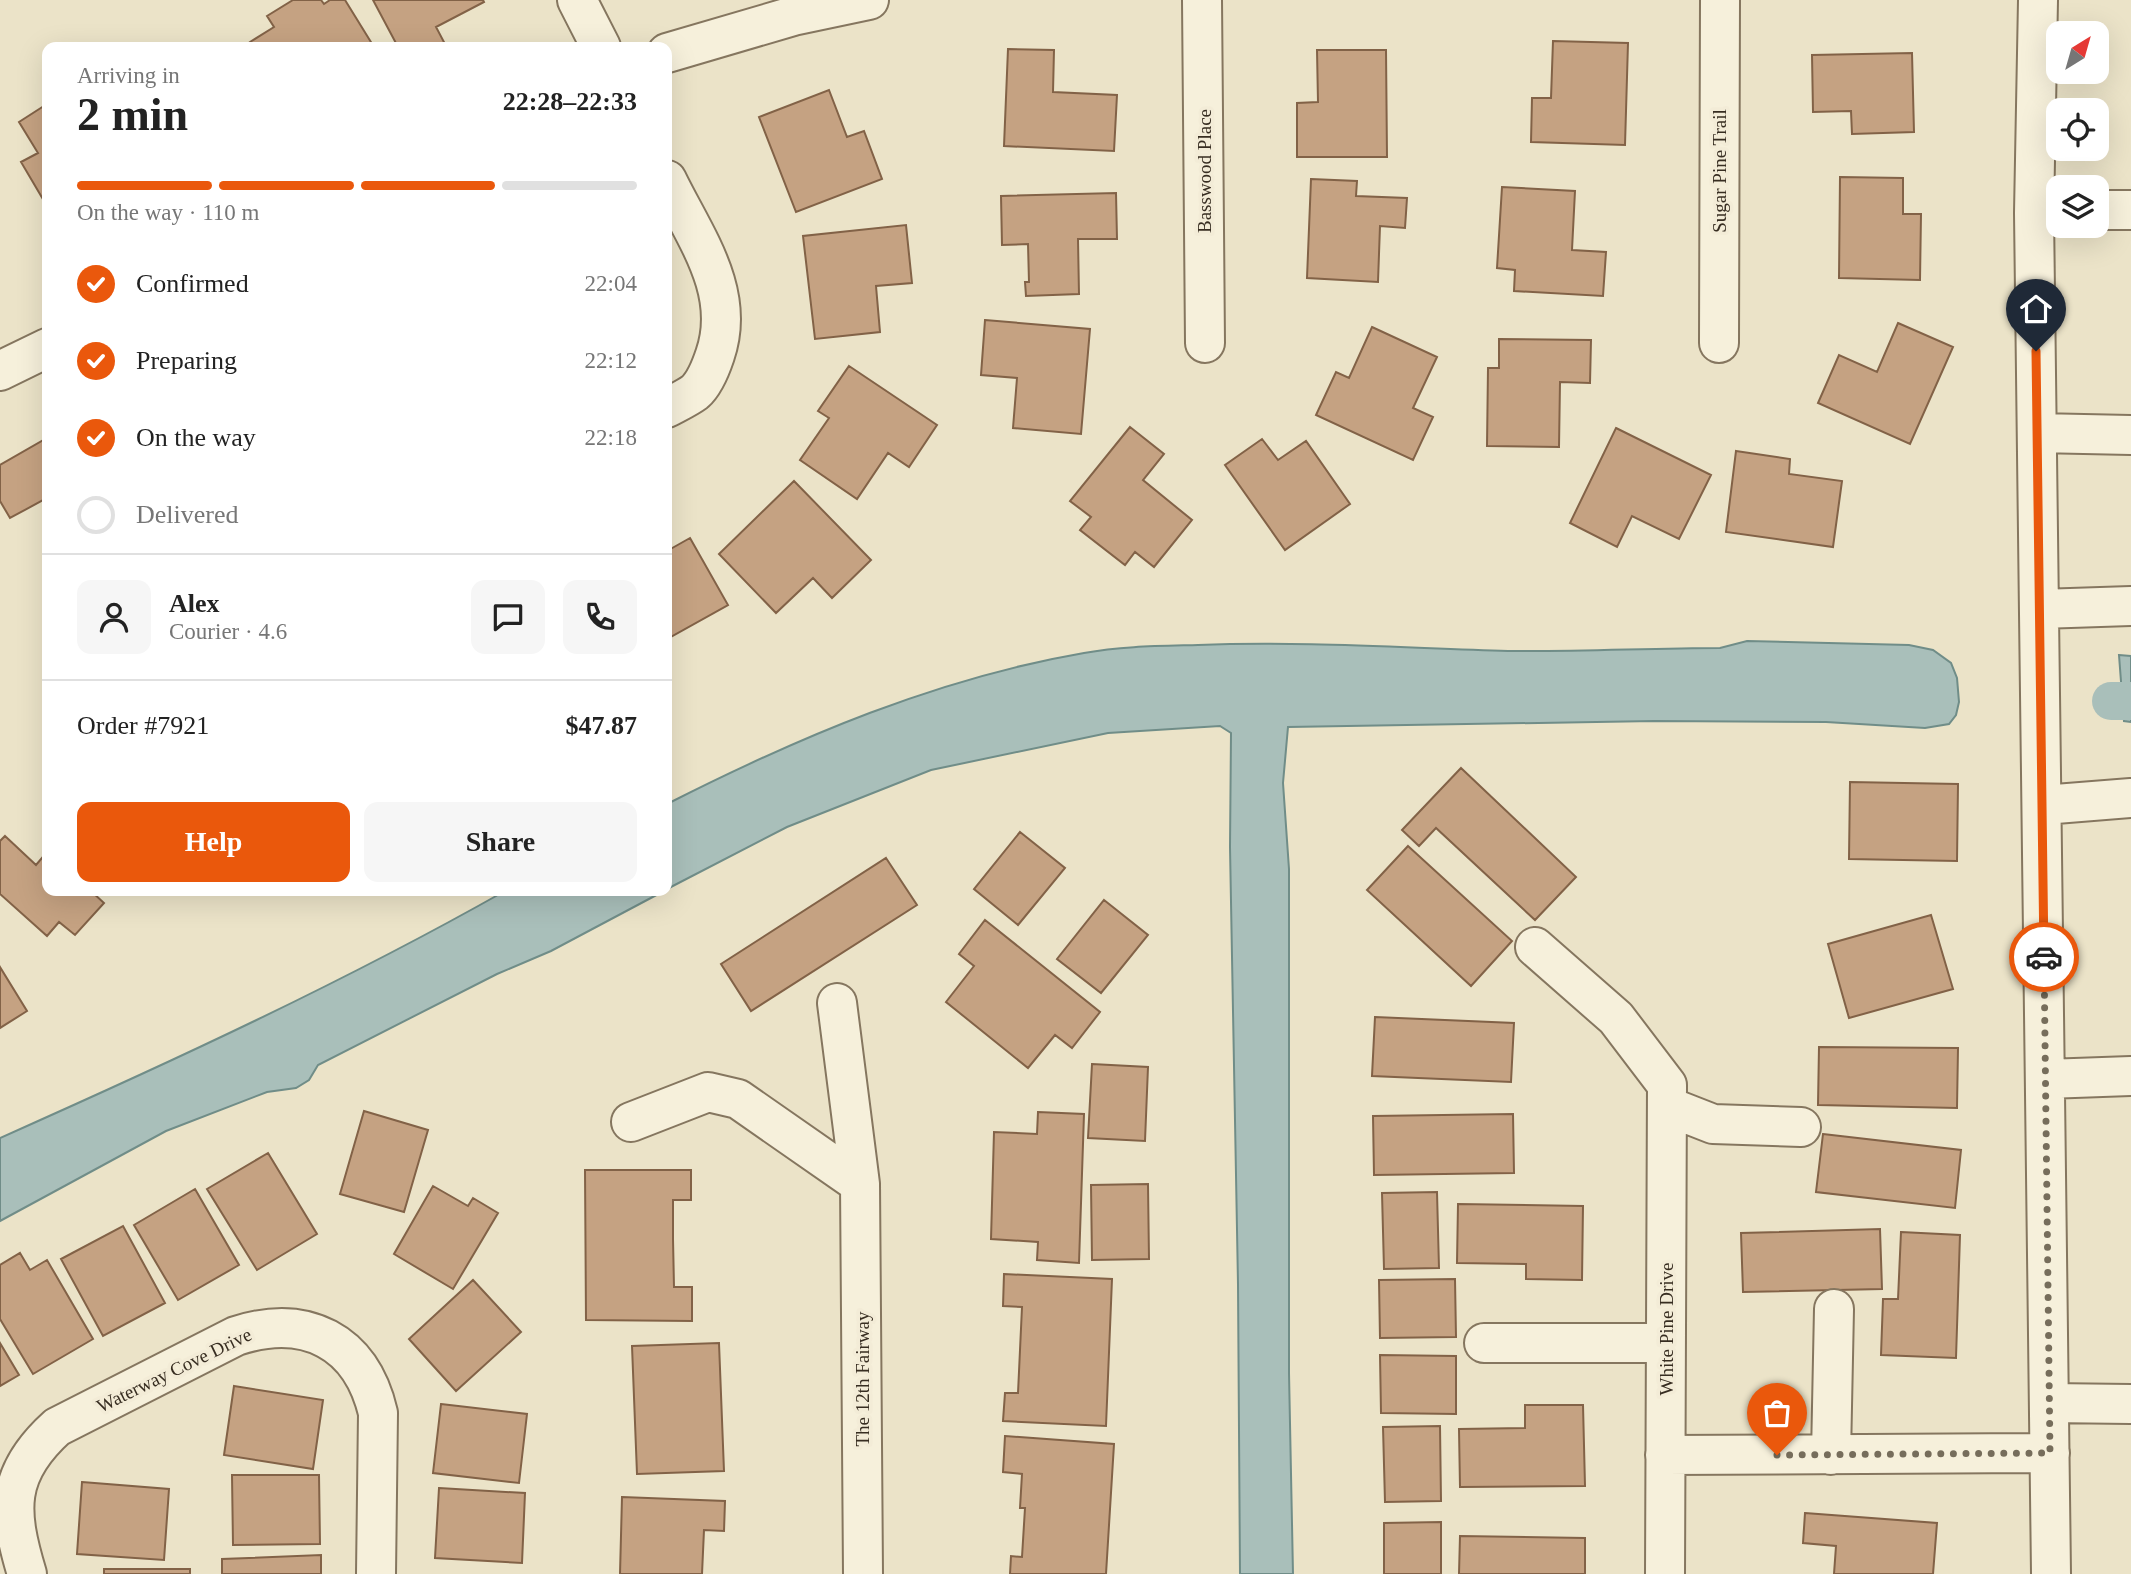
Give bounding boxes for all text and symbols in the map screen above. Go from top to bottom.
north arrow [2046,21,2109,84]
map controls [2046,21,2109,238]
text: Arriving in [77,63,180,88]
text: 22:28–22:33 [503,87,637,116]
text: 2 min [77,89,188,140]
button: locate [2046,98,2109,161]
street label: Basswood Place [1194,109,1215,233]
street label: Sugar Pine Trail [1709,109,1730,233]
button: layers [2046,175,2109,238]
text: On the way · 110 m [77,200,259,225]
icon: check [77,265,115,303]
text: Confirmed [136,269,249,298]
text: 22:04 [585,271,637,296]
pin [2006,279,2066,351]
icon: home [2017,290,2055,328]
icon: check [77,342,115,380]
text: Preparing [136,346,237,375]
text: 22:12 [585,348,637,373]
icon: check [77,419,115,457]
text: On the way [136,423,256,452]
text: 22:18 [585,425,637,450]
text: Delivered [136,500,239,529]
button: person [77,580,151,654]
button: chat [471,580,545,654]
button: phone [563,580,637,654]
text: Alex [169,589,220,618]
text: Courier · 4.6 [169,619,287,644]
text: Order #7921 [77,711,209,740]
text: $47.87 [566,711,637,740]
button: Help [77,802,350,882]
button: Share [364,802,637,882]
courier [2009,922,2079,992]
icon: car [2025,938,2063,976]
street label: White Pine Drive [1656,1263,1677,1395]
street label: The 12th Fairway [852,1311,873,1447]
street label: Waterway Cove Drive [93,1323,255,1417]
pin [1747,1383,1807,1455]
icon: bag [1758,1394,1796,1432]

